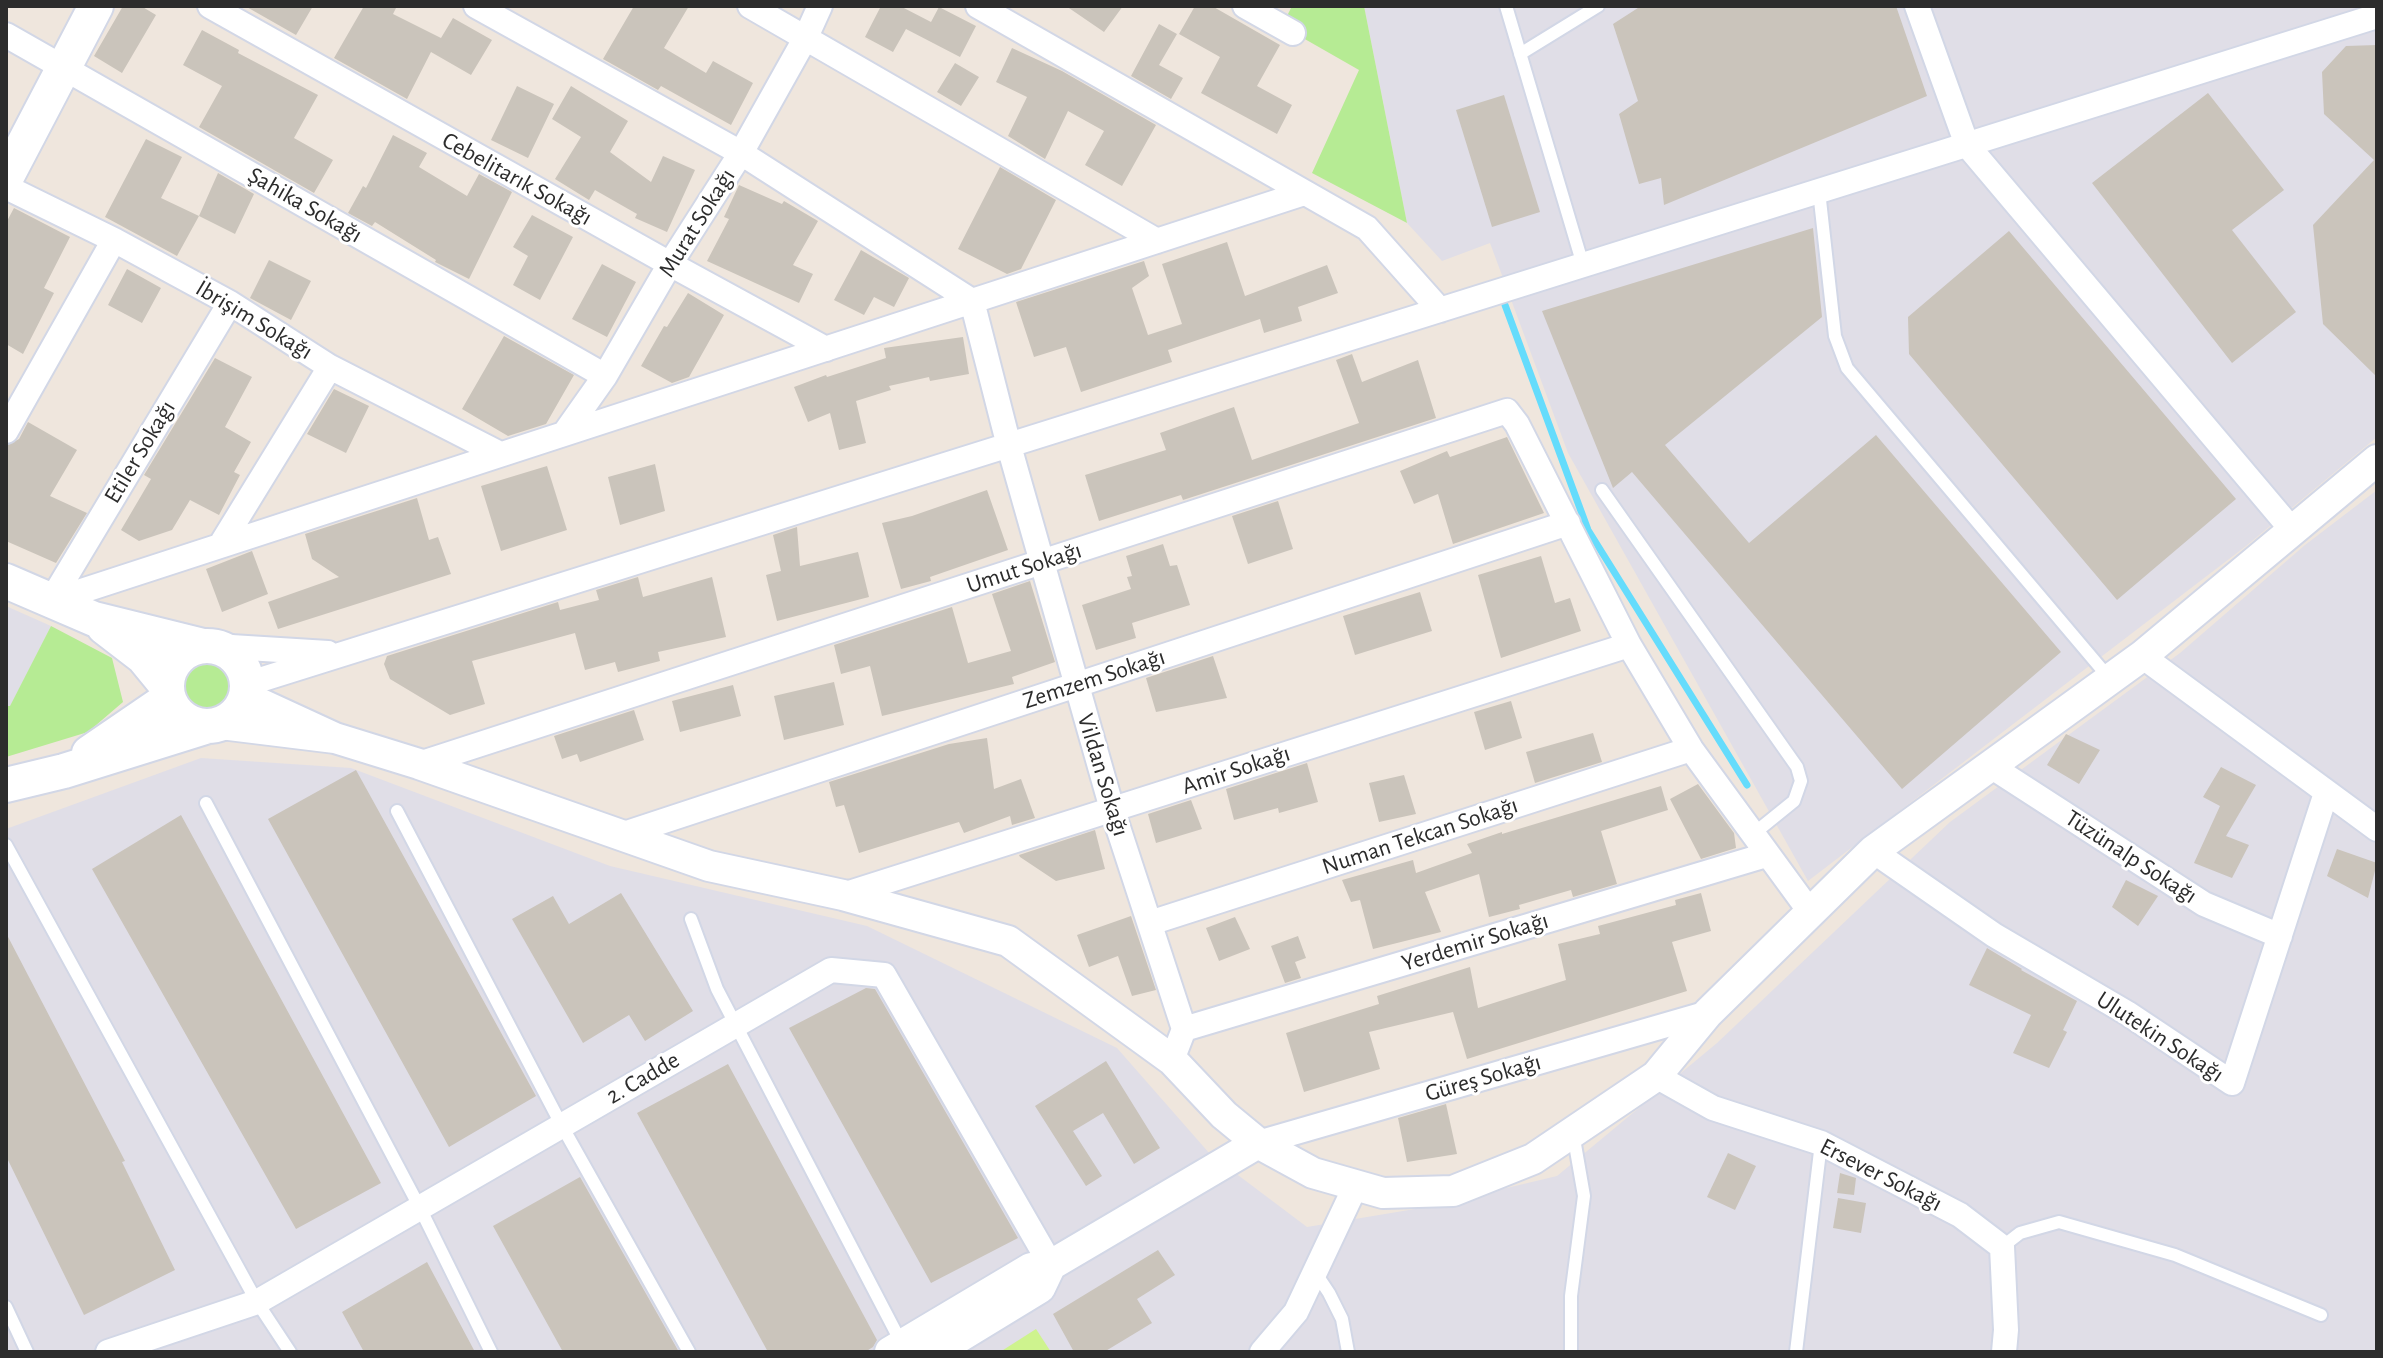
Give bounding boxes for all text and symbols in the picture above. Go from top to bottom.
street label: Cebelitarık Sokağı [437,126,597,232]
street label: Şahika Sokağı [243,161,367,249]
street label: Murat Sokağı [652,163,742,283]
street label: İbrişim Sokağı [190,274,318,366]
street label: Etiler Sokağı [98,395,182,509]
street label: Umut Sokağı [963,536,1085,600]
street label: Zemzem Sokağı [1019,642,1169,716]
street label: Vildan Sokağı [1071,710,1135,840]
street label: Amir Sokağı [1178,739,1294,801]
street label: Numan Tekcan Sokağı [1318,791,1522,881]
street label: Tüzünalp Sokağı [2060,804,2202,910]
street label: Yerdemir Sokağı [1398,906,1552,978]
street label: Ulutekin Sokağı [2091,985,2229,1089]
street label: 2. Cadde [601,1046,685,1110]
street label: Güreş Sokağı [1422,1048,1544,1108]
street label: Ersever Sokağı [1815,1132,1947,1218]

